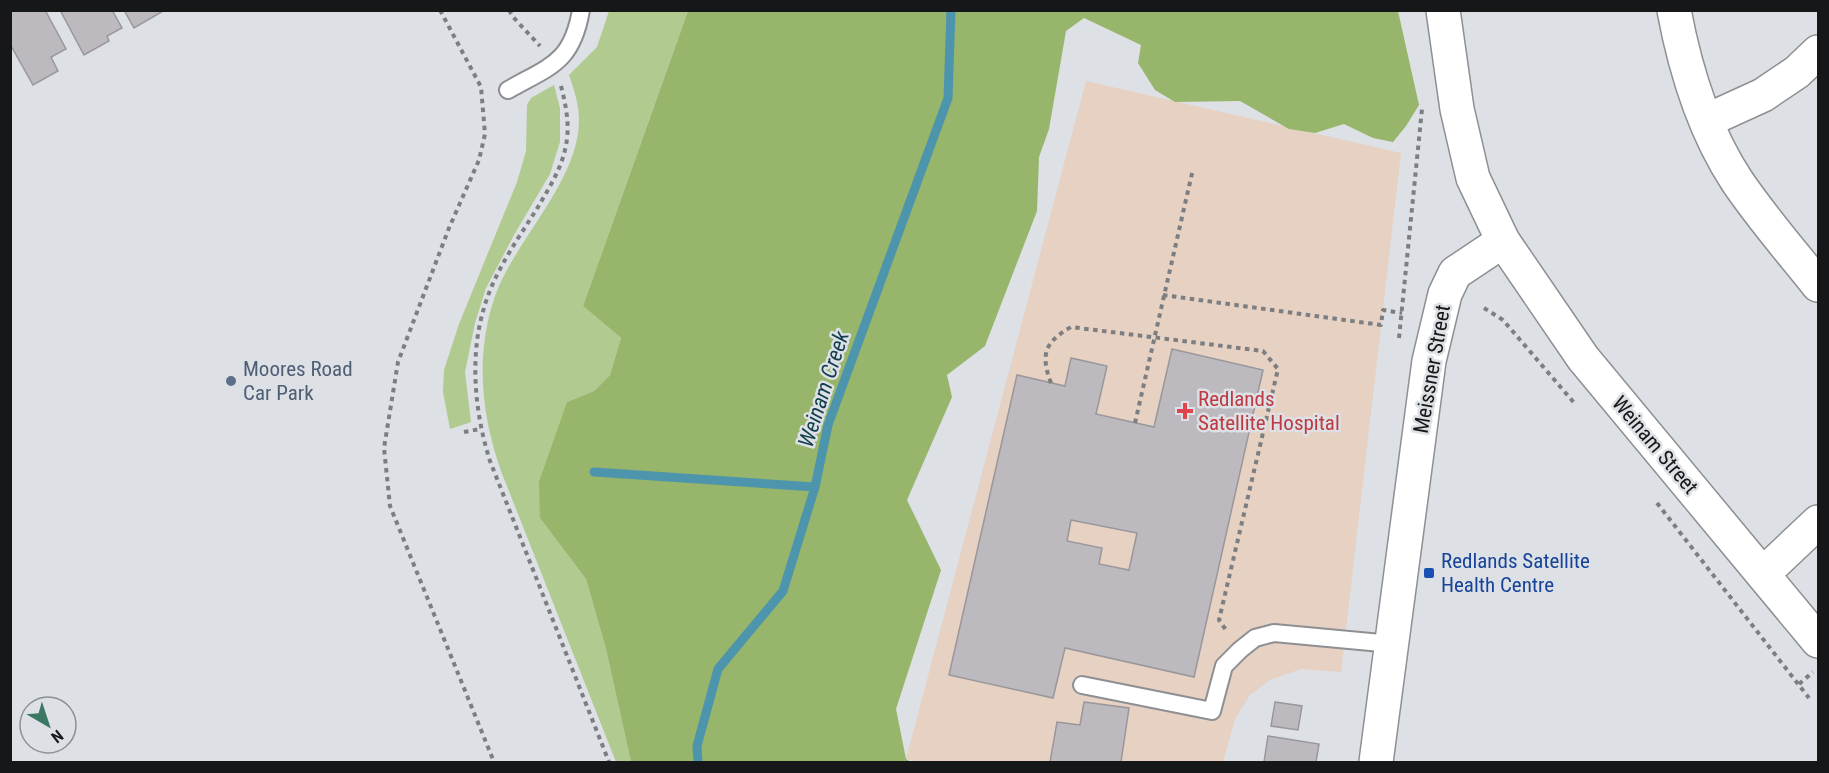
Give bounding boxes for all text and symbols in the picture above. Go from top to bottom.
street label: Meissner Street [1409,303,1455,435]
water label: Weinam Creek [793,328,854,450]
place label: Moores Road Car Park [243,357,353,405]
marker: Moores Road Car Park [224,374,238,388]
place label: Redlands Satellite Hospital [1198,387,1340,435]
street label: Weinam Street [1607,391,1703,499]
marker: Redlands Satellite Hospital [1176,402,1194,420]
place label: Redlands Satellite Health Centre [1441,549,1590,597]
marker: Redlands Satellite Health Centre [1422,566,1436,580]
north arrow [18,695,78,755]
text: N [47,726,67,747]

